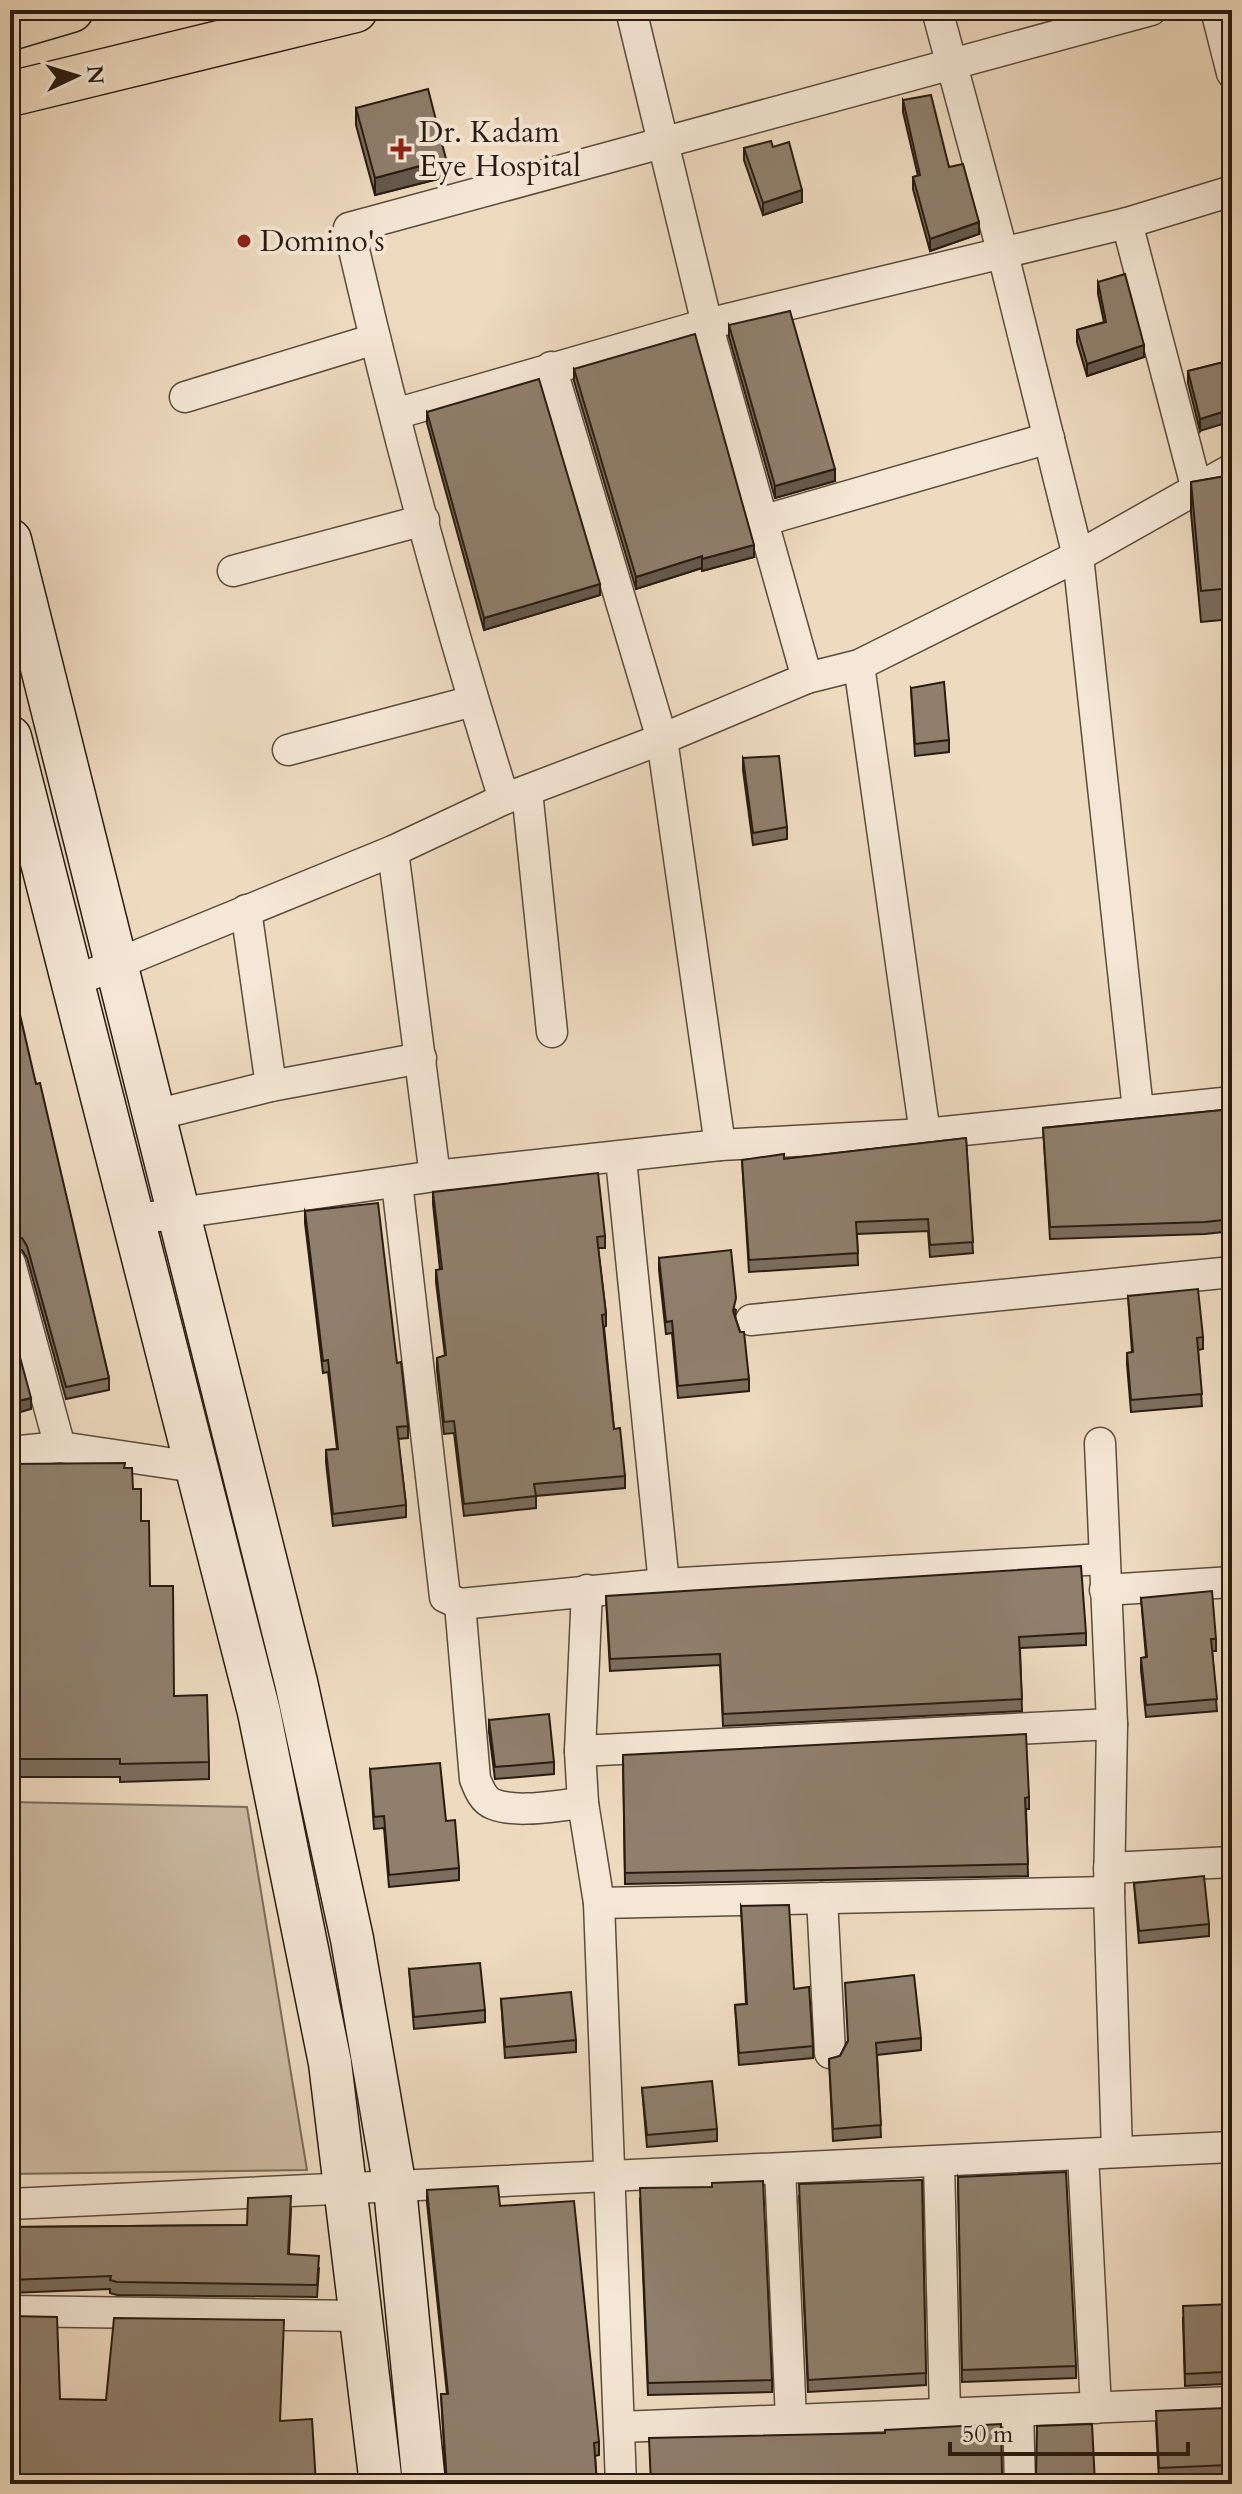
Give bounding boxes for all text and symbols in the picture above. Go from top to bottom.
north arrow [36,36,116,116]
text: N [79,64,111,85]
place label: Dr. Kadam Eye Hospital [419,112,581,187]
marker: Dr. Kadam Eye Hospital [390,138,412,160]
place label: Domino's [260,221,385,262]
marker: Domino's [235,232,253,250]
scale bar [950,2406,1188,2456]
text: 50 m [962,2418,1014,2451]

